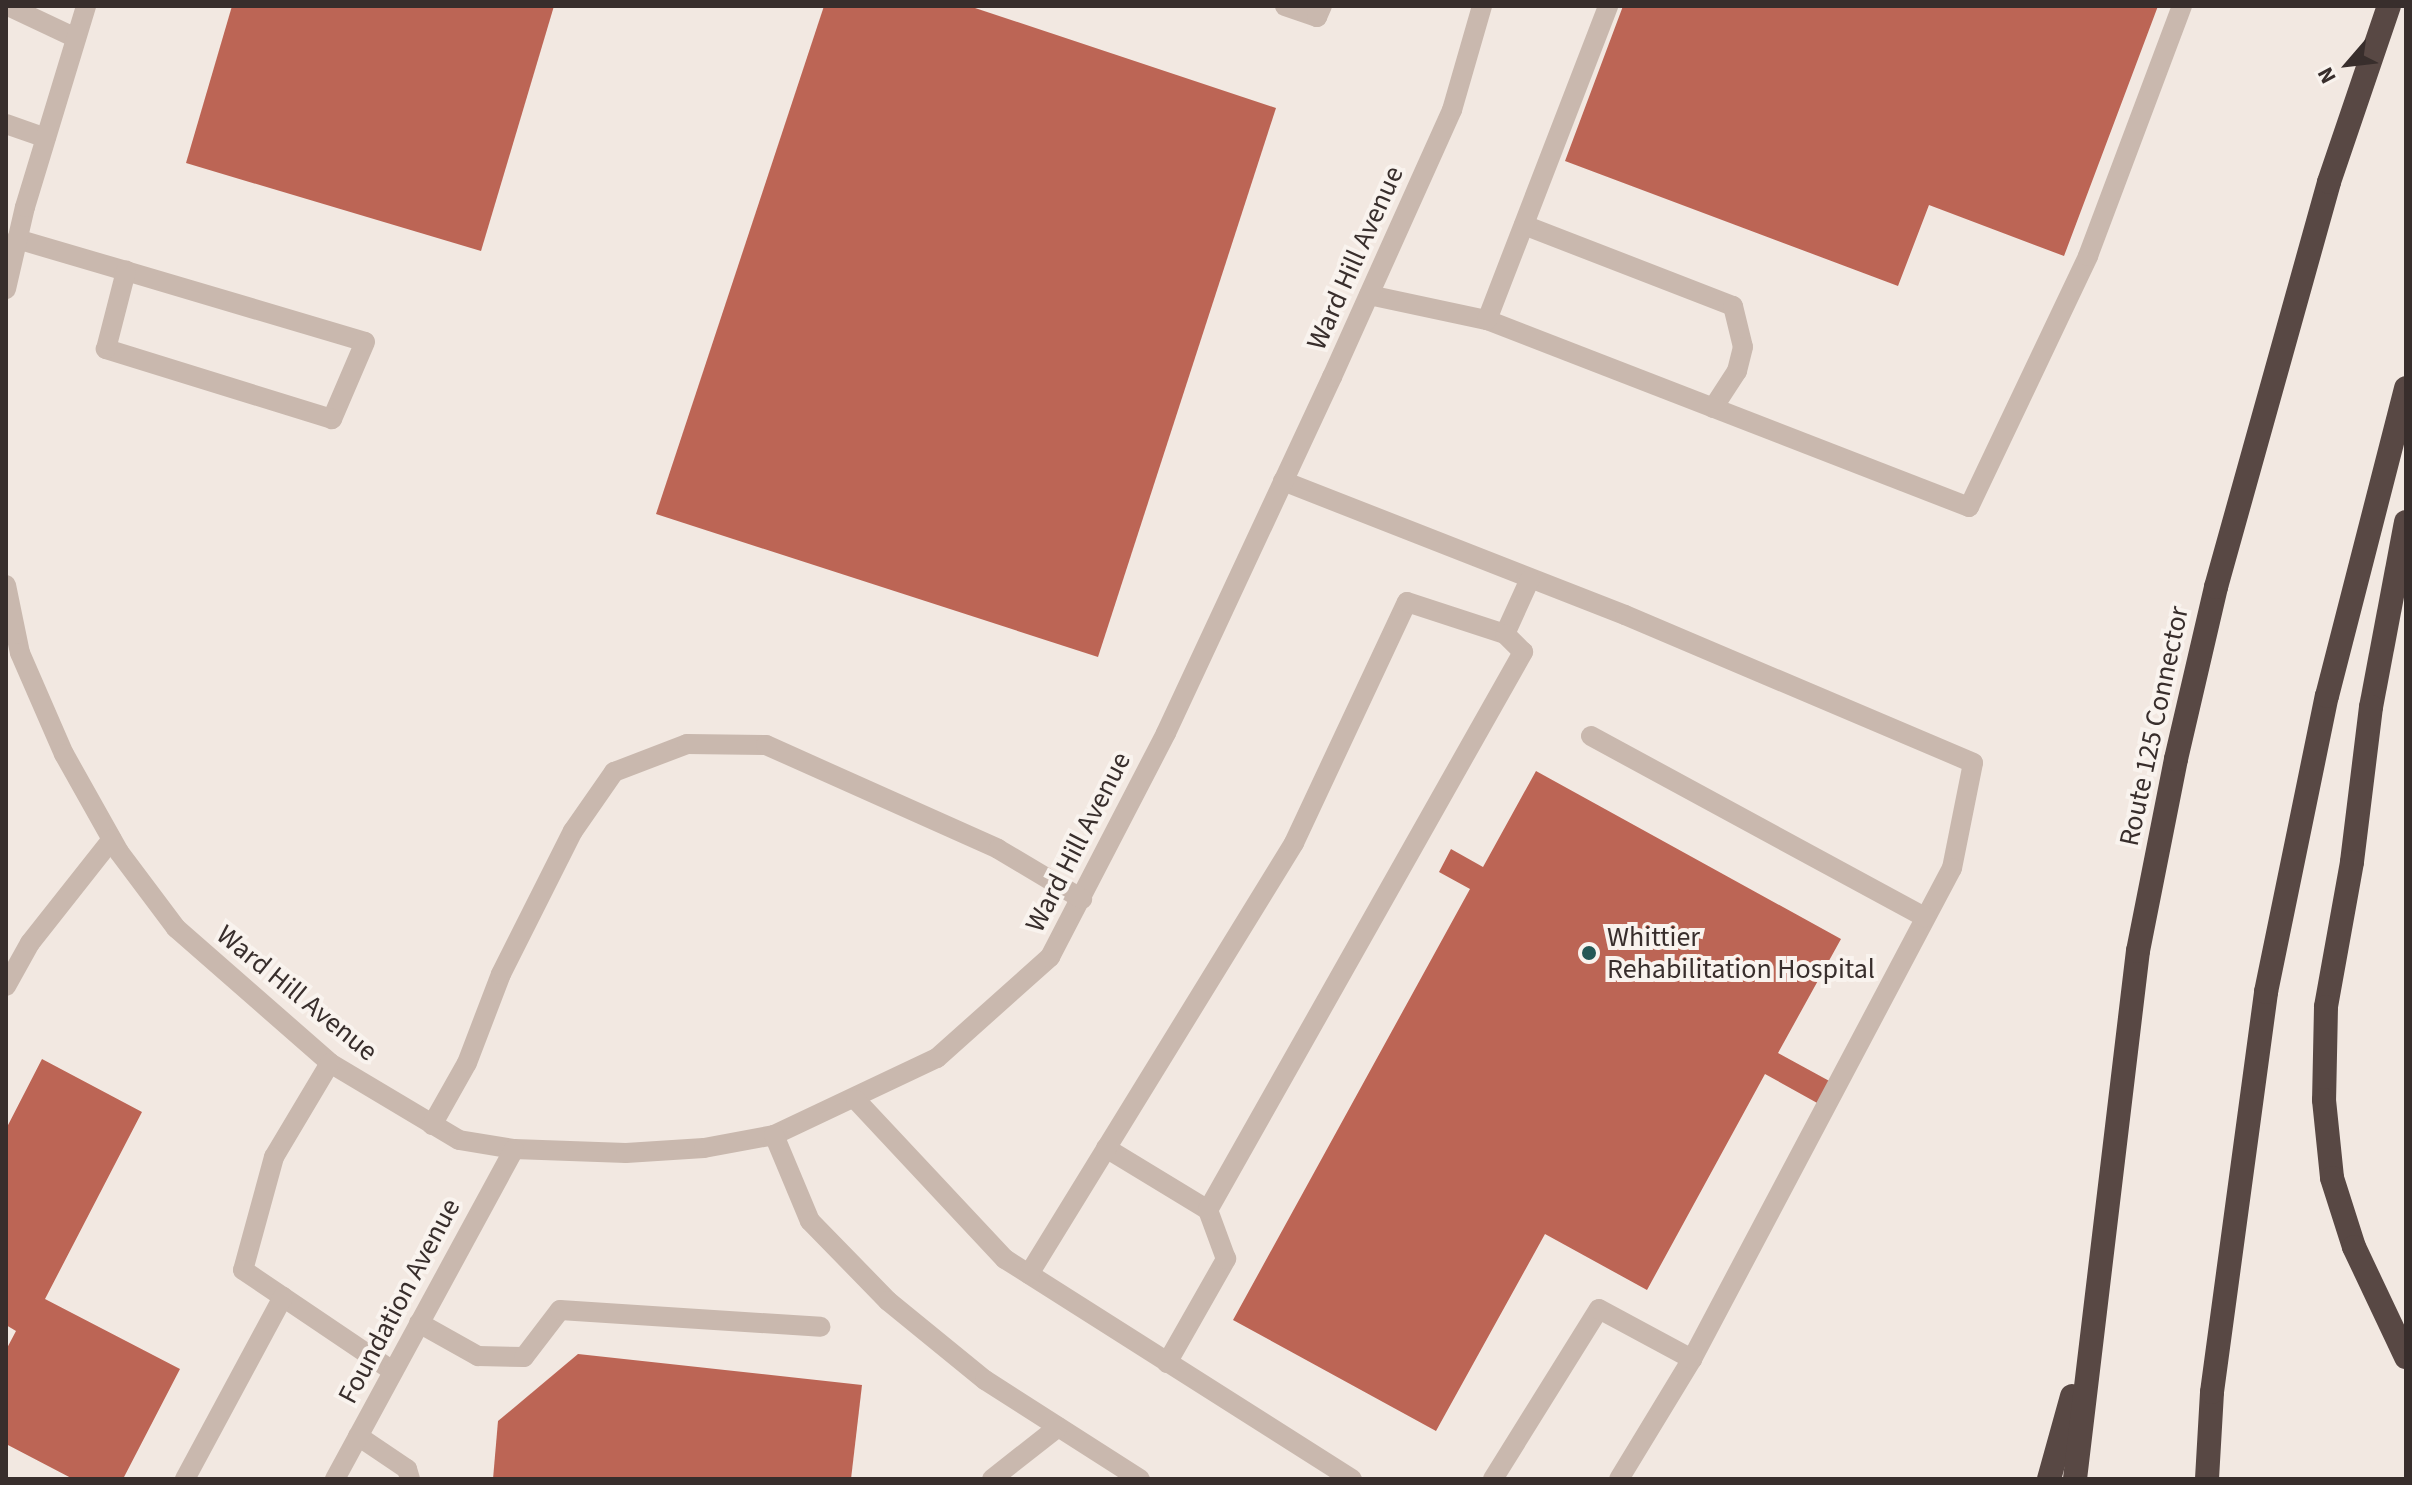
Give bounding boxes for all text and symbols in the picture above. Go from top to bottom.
north arrow [2308,24,2388,104]
text: N [2309,61,2344,89]
street label: Ward Hill Avenue [1299,161,1411,355]
street label: Route 125 Connector [2112,603,2196,849]
street label: Ward Hill Avenue [1018,746,1138,938]
street label: Ward Hill Avenue [210,918,384,1068]
place label: Whittier Rehabilitation Hospital [1607,920,1875,986]
marker: Whittier Rehabilitation Hospital [1578,942,1600,964]
street label: Foundation Avenue [331,1193,467,1409]

